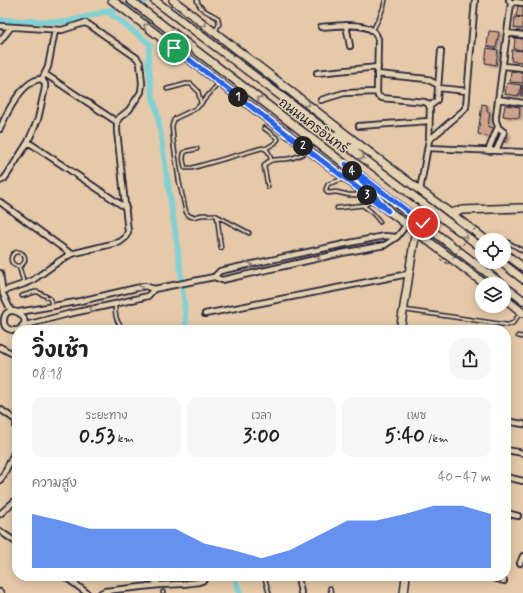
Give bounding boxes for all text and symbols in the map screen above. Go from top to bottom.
one-way arrow [200,20,207,27]
one-way arrow [143,23,150,31]
pin [157,31,191,65]
icon: arrive [163,37,185,59]
pin: 1 [228,87,248,107]
text: 1 [236,90,240,104]
street label: ถนนนครอินทร์ [275,93,353,158]
one-way arrow [256,96,263,103]
one-way arrow [302,99,309,106]
pin: 2 [293,136,313,156]
text: 2 [300,139,306,153]
one-way arrow [357,152,364,159]
pin: 4 [342,161,362,181]
text: 4 [349,164,355,178]
pin: 3 [357,185,377,205]
text: 3 [365,188,369,202]
pin [406,206,440,240]
icon: check [412,212,434,234]
one-way arrow [461,231,468,238]
map controls [475,233,511,313]
button: locate [475,233,511,269]
one-way arrow [316,254,323,262]
one-way arrow [247,261,253,269]
button: layers [475,277,511,313]
one-way arrow [136,284,143,293]
one-way arrow [89,305,95,313]
text: วิ่งเช้า [32,337,89,365]
button: share [449,338,491,380]
text: 08:18 [32,366,63,383]
text: ระยะทาง [85,409,128,423]
text: เวลา [251,409,272,423]
text: เพซ [407,409,426,423]
text: 0.53 [79,423,115,450]
text: 3:00 [243,423,280,450]
text: 5:40 [384,423,425,450]
text: km [115,432,134,446]
text: /km [425,432,449,446]
text: 40–47 m [438,469,491,486]
text: ความสูง [32,475,77,492]

